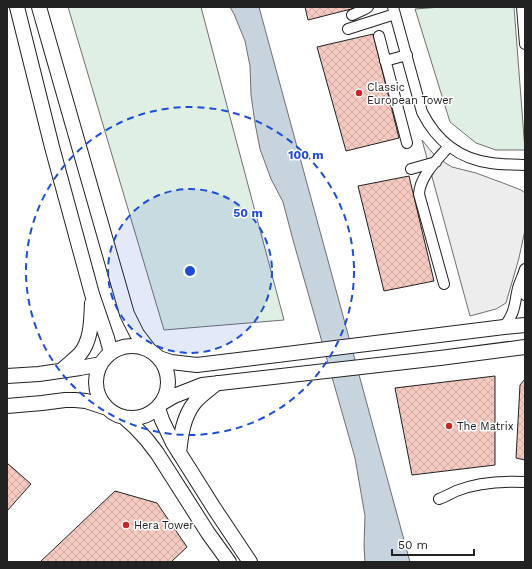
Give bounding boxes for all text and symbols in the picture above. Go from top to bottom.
place label: Classic European Tower [367,81,454,107]
marker: Classic European Tower [354,88,364,98]
text: 100 m [288,148,324,162]
text: 50 m [233,206,263,220]
centre of rings [183,264,197,278]
place label: The Matrix [457,420,514,433]
marker: The Matrix [444,421,454,431]
place label: Hera Tower [134,519,194,532]
marker: Hera Tower [121,520,131,530]
scale bar [392,531,474,557]
text: 50 m [398,538,428,552]

